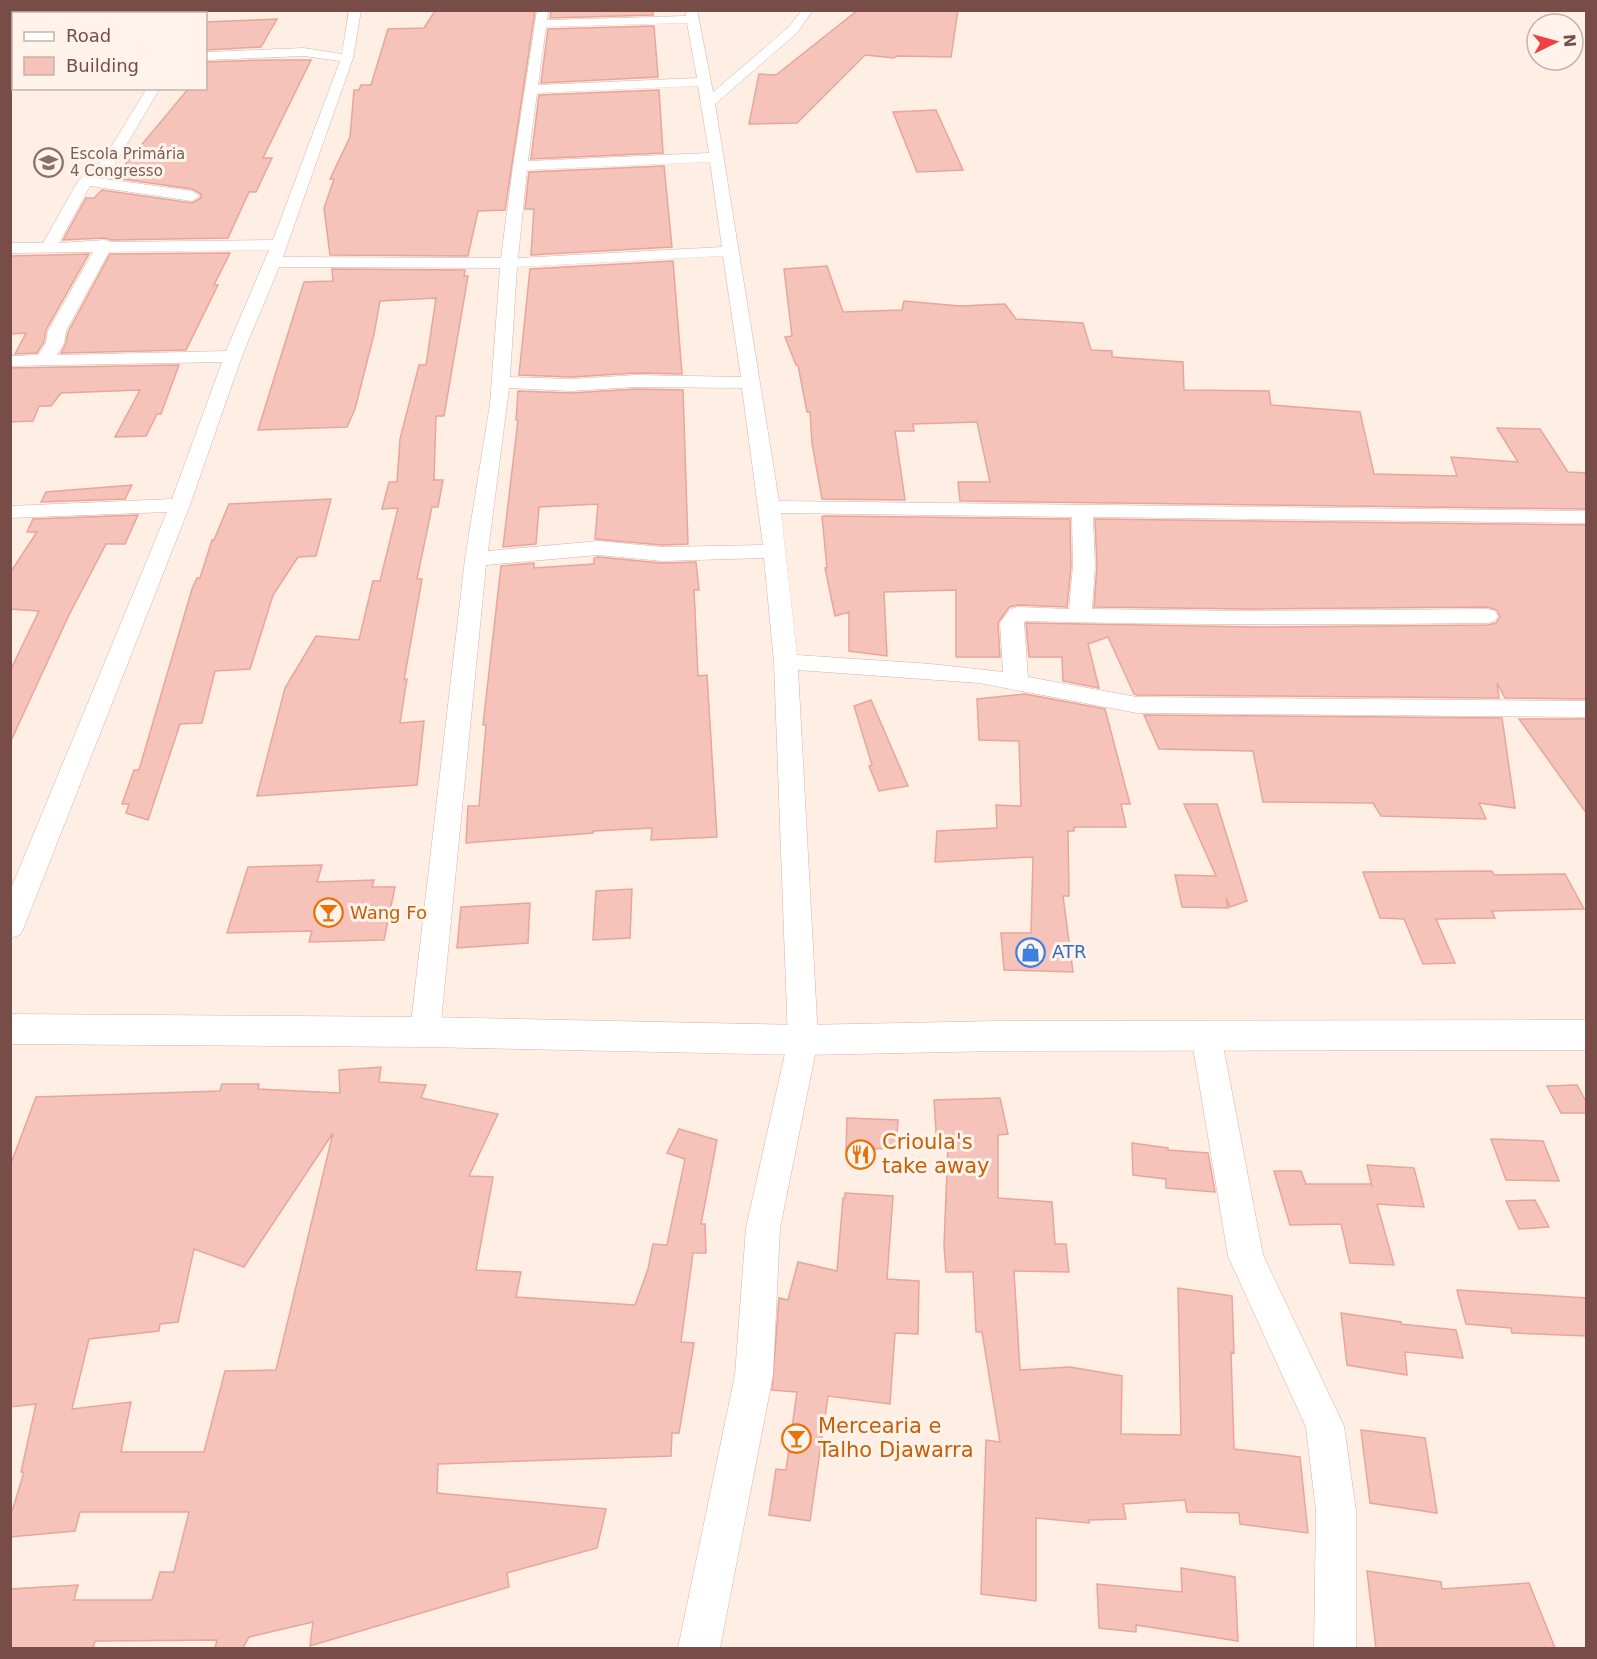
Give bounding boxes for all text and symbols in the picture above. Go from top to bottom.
legend [12,12,207,90]
north arrow [1525,12,1585,72]
text: Road [66,25,111,46]
text: N [1559,33,1579,48]
text: Building [66,55,139,76]
place label: Escola Primária 4 Congresso [70,145,185,180]
school or university icon: Escola Primária 4 Congresso [33,147,65,179]
bar icon: Wang Fo [313,897,345,929]
place label: Wang Fo [350,902,427,923]
shop icon: ATR [1015,936,1047,968]
place label: ATR [1052,941,1086,962]
place label: Crioula's take away [882,1130,989,1178]
restaurant icon: Crioula's take away [845,1138,877,1170]
place label: Mercearia e Talho Djawarra [817,1414,974,1462]
bar icon: Mercearia e Talho Djawarra [781,1422,813,1454]

